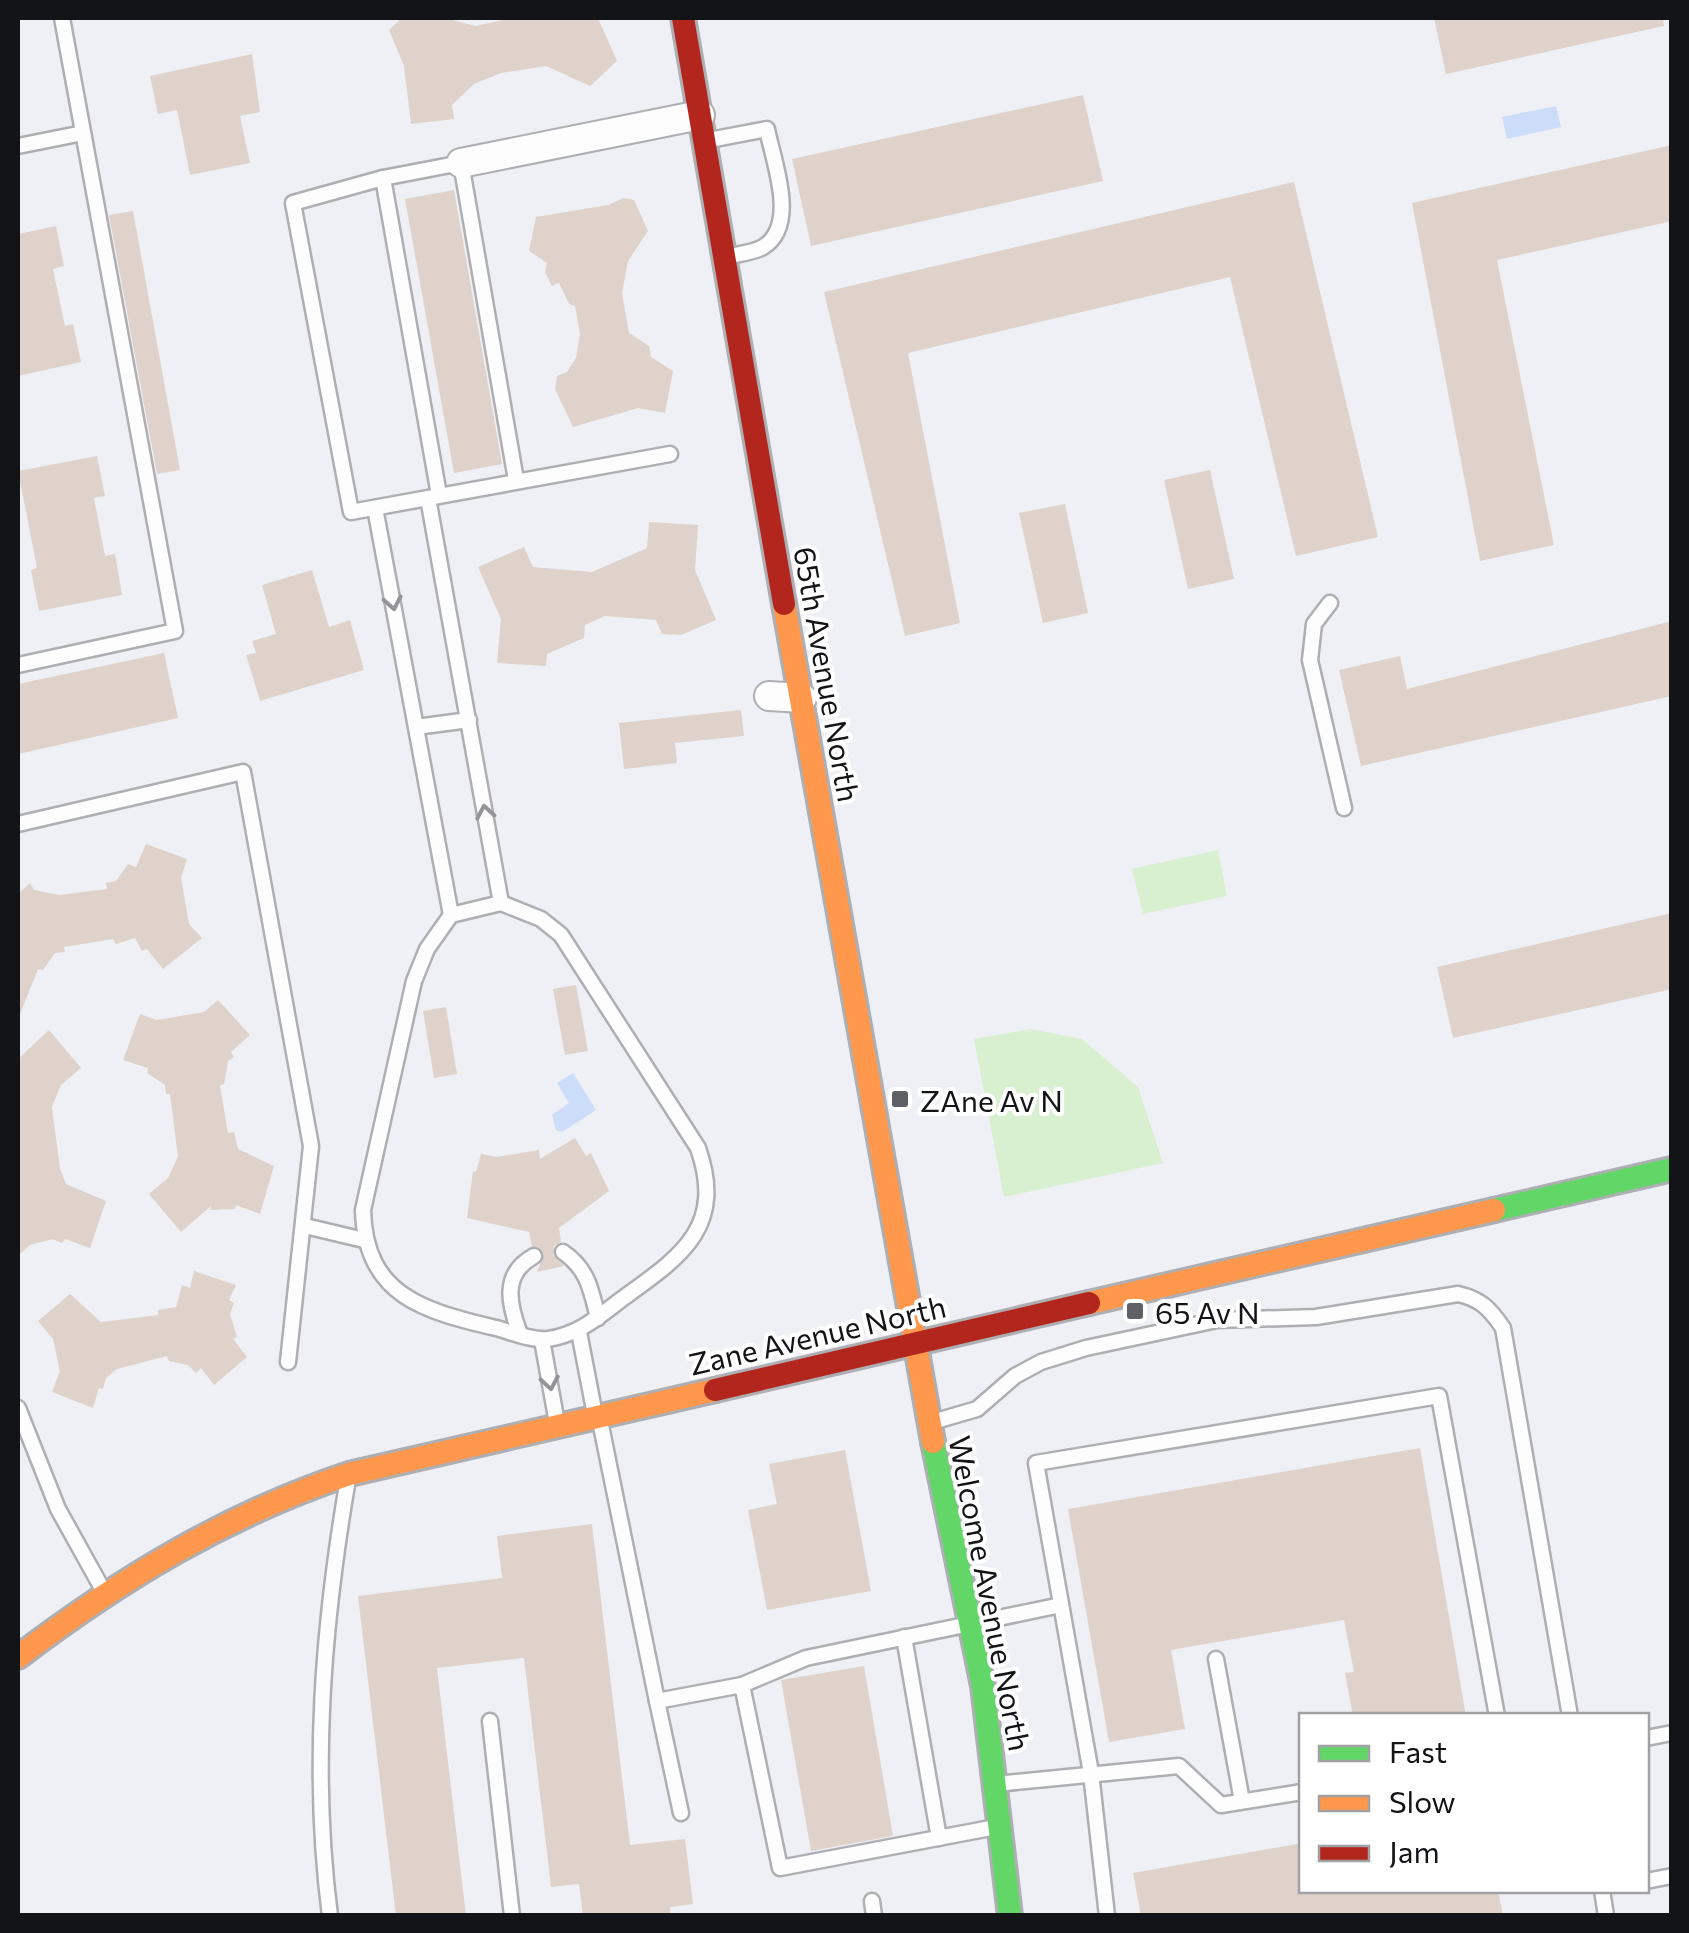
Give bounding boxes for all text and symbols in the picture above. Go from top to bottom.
street label: 65th Avenue North [787,544,869,804]
one-way arrow [382,595,403,612]
one-way arrow [475,804,496,820]
place label: ZAne Av N [920,1081,1063,1118]
marker: ZAne Av N [889,1088,911,1110]
street label: Zane Avenue North [685,1286,949,1382]
place label: 65 Av N [1155,1293,1260,1330]
marker: 65 Av N [1124,1300,1146,1322]
one-way arrow [539,1374,560,1391]
street label: Welcome Avenue North [942,1432,1040,1754]
legend [1299,1713,1649,1893]
text: Fast [1389,1732,1447,1769]
text: Slow [1389,1782,1456,1819]
text: Jam [1389,1832,1440,1869]

